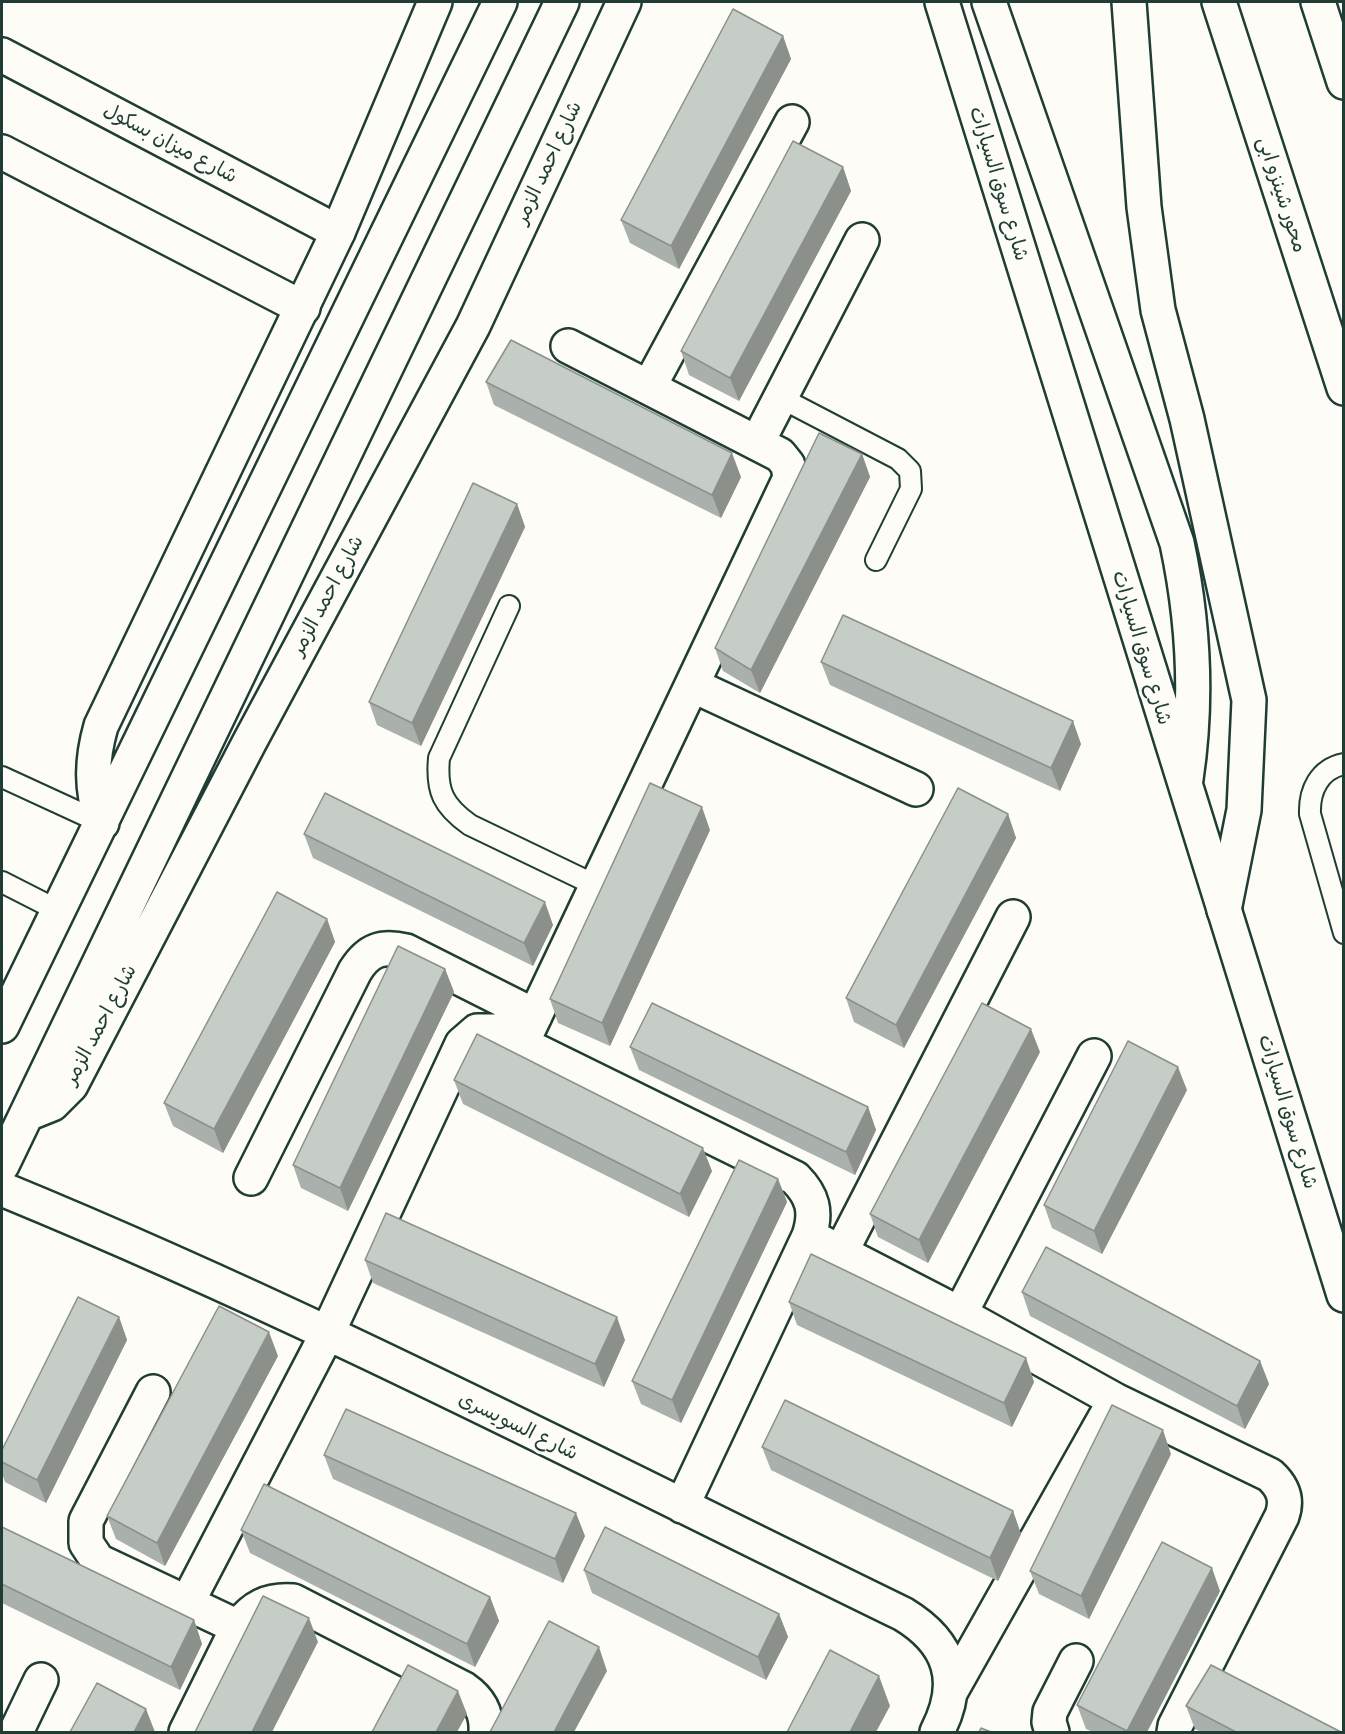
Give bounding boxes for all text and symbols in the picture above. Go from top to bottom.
street label: شارع احمد الزمر [510,98,588,228]
street label: شارع ميزان بسكول [99,99,241,189]
street label: شارع سوق السيارات [963,104,1033,264]
street label: محور شينزو ابى [1251,134,1311,256]
street label: شارع احمد الزمر [286,532,370,660]
street label: شارع سوق السيارات [1106,568,1176,728]
street label: شارع احمد الزمر [59,961,143,1089]
street label: شارع سوق السيارات [1252,1032,1322,1192]
street label: شارع السويسرى [454,1388,582,1466]

